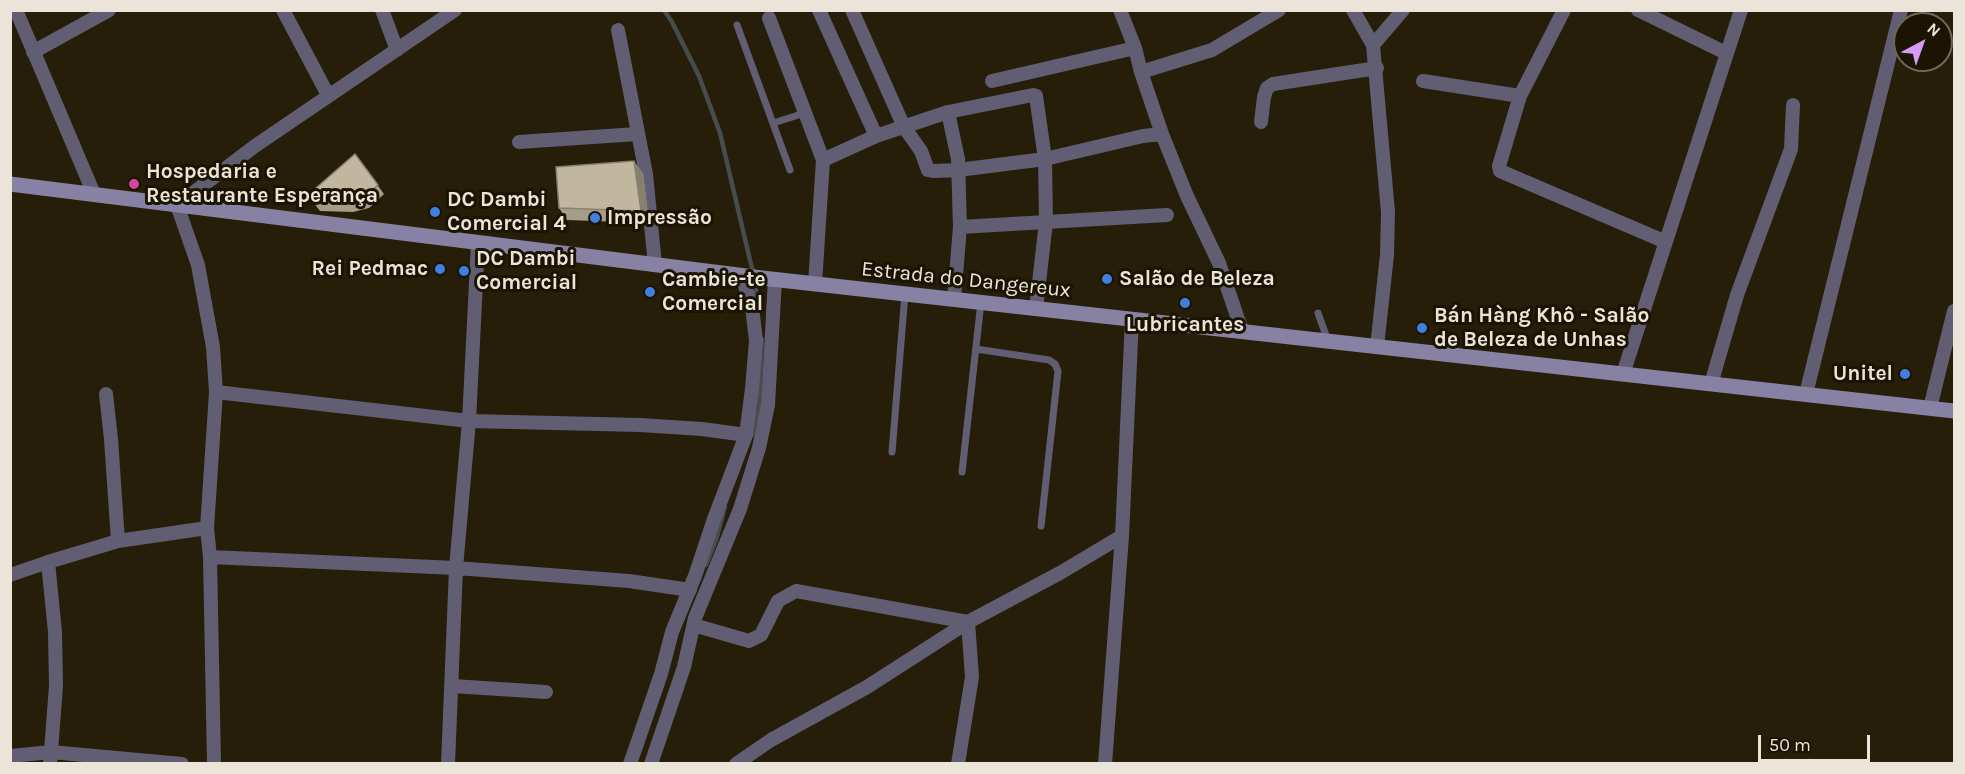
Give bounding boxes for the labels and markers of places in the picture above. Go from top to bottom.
place label: Hospedaria e Restaurante Esperança [146,159,378,209]
marker: Hospedaria e Restaurante Esperança [127,177,141,191]
place label: DC Dambi Comercial 4 [447,187,566,237]
marker: DC Dambi Comercial 4 [428,205,442,219]
place label: Impressão [607,205,712,231]
marker: Impressão [588,211,602,225]
place label: DC Dambi Comercial [476,246,577,296]
place label: Rei Pedmac [312,256,428,282]
marker: Rei Pedmac [433,262,447,276]
marker: DC Dambi Comercial [457,264,471,278]
place label: Salão de Beleza [1119,266,1275,292]
place label: Cambie-te Comercial [662,267,766,317]
marker: Salão de Beleza [1100,272,1114,286]
marker: Cambie-te Comercial [643,285,657,299]
marker: Lubricantes [1178,296,1192,310]
place label: Bán Hàng Khô - Salão de Beleza de Unhas [1434,303,1649,353]
place label: Lubricantes [1126,312,1244,338]
marker: Bán Hàng Khô - Salão de Beleza de Unhas [1415,321,1429,335]
place label: Unitel [1833,361,1893,387]
marker: Unitel [1898,367,1912,381]

